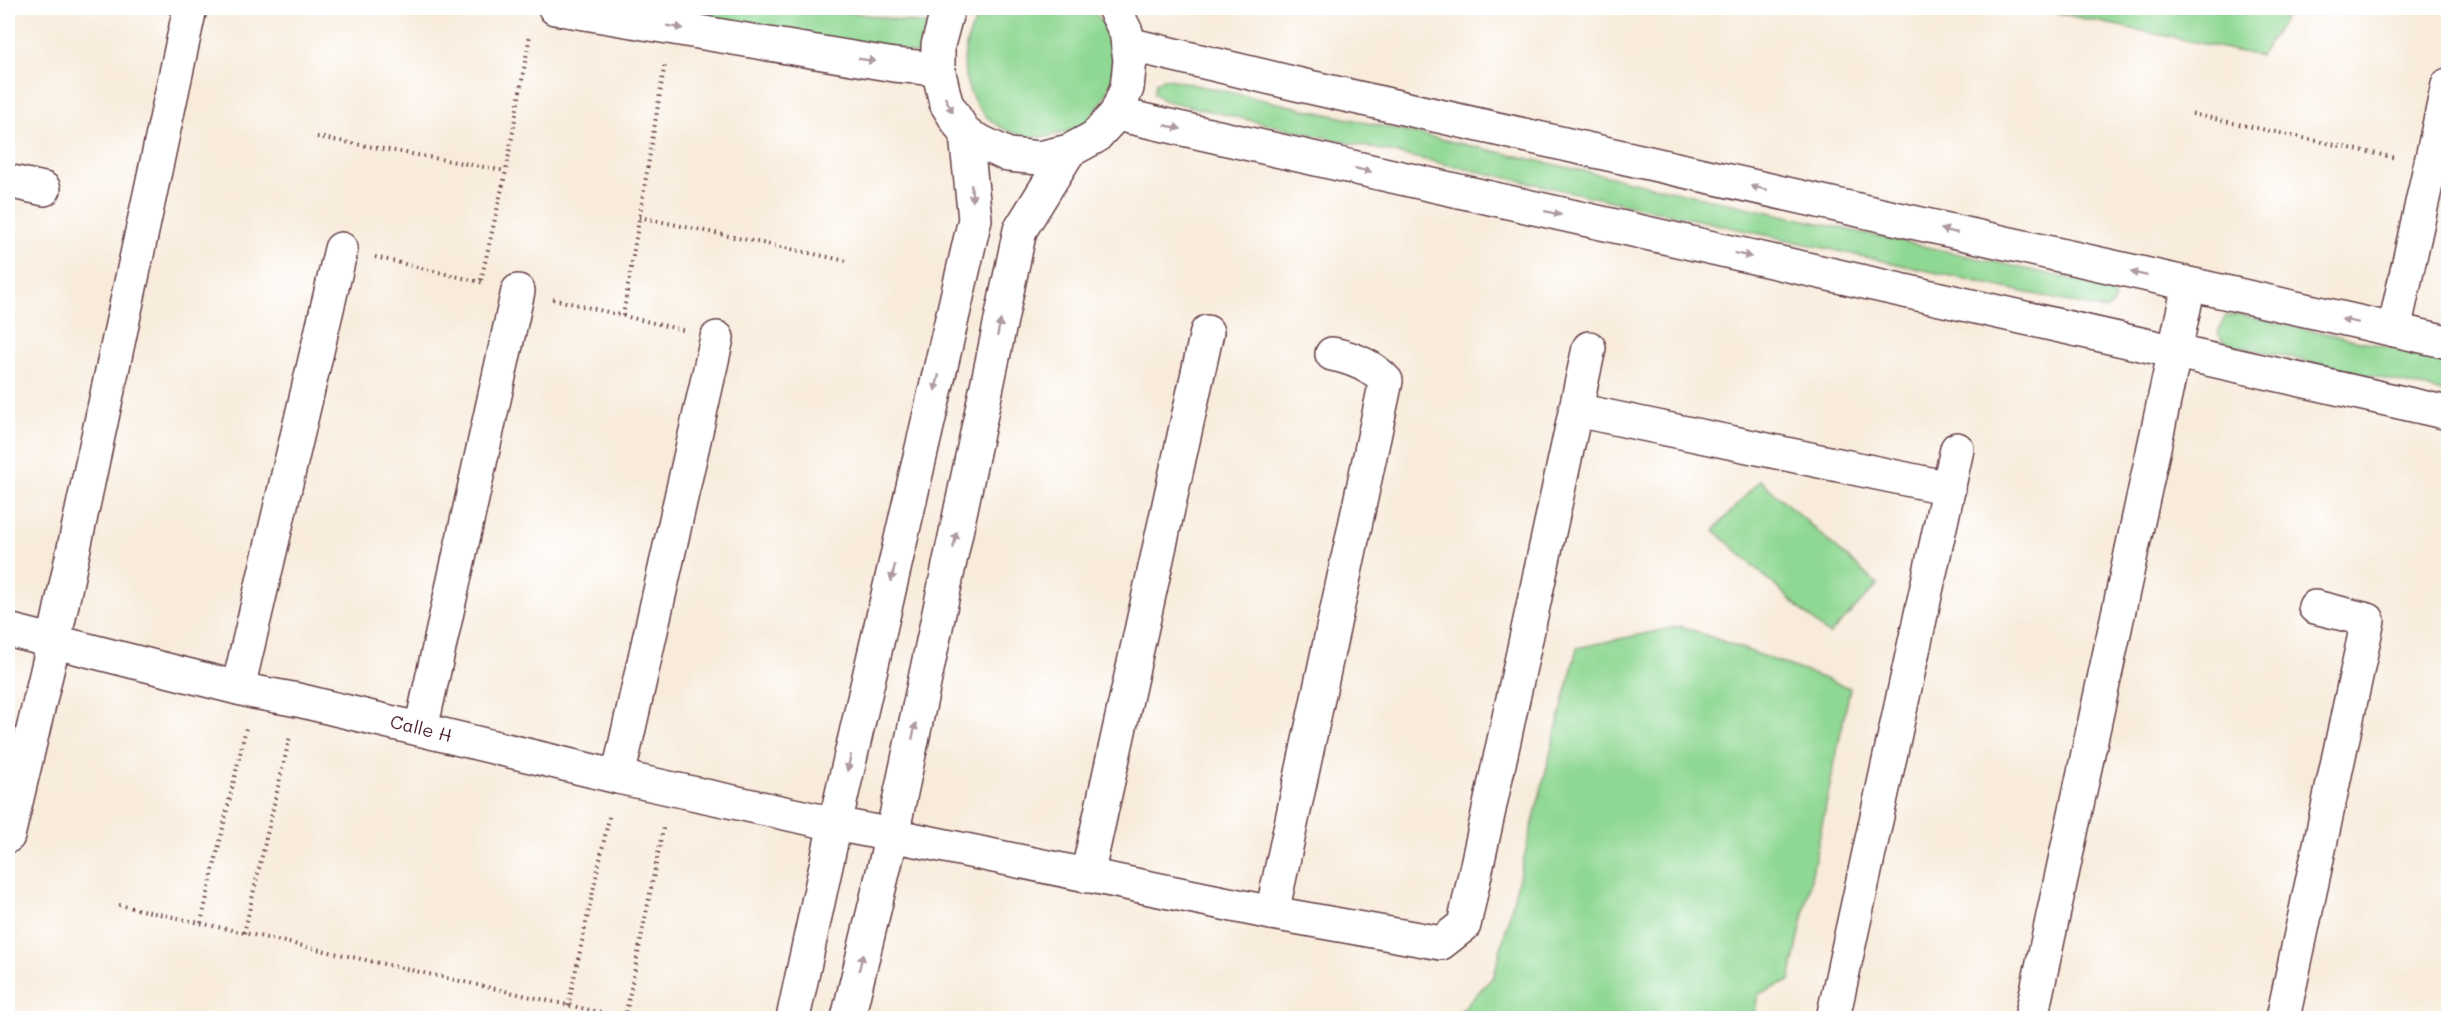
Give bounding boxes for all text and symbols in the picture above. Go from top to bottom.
one-way arrow [665,23,684,32]
one-way arrow [858,56,877,65]
one-way arrow [944,96,954,113]
one-way arrow [1163,123,1182,132]
one-way arrow [1354,166,1373,175]
one-way arrow [1750,183,1768,193]
one-way arrow [968,184,977,203]
one-way arrow [1544,208,1562,218]
one-way arrow [1940,226,1958,236]
one-way arrow [1734,251,1753,261]
one-way arrow [2130,269,2149,279]
one-way arrow [2341,315,2360,325]
one-way arrow [995,319,1004,338]
one-way arrow [932,374,942,393]
one-way arrow [950,531,960,549]
one-way arrow [888,564,897,583]
street label: Calle H [388,709,455,747]
one-way arrow [910,721,920,740]
one-way arrow [844,754,853,773]
one-way arrow [857,952,867,971]

